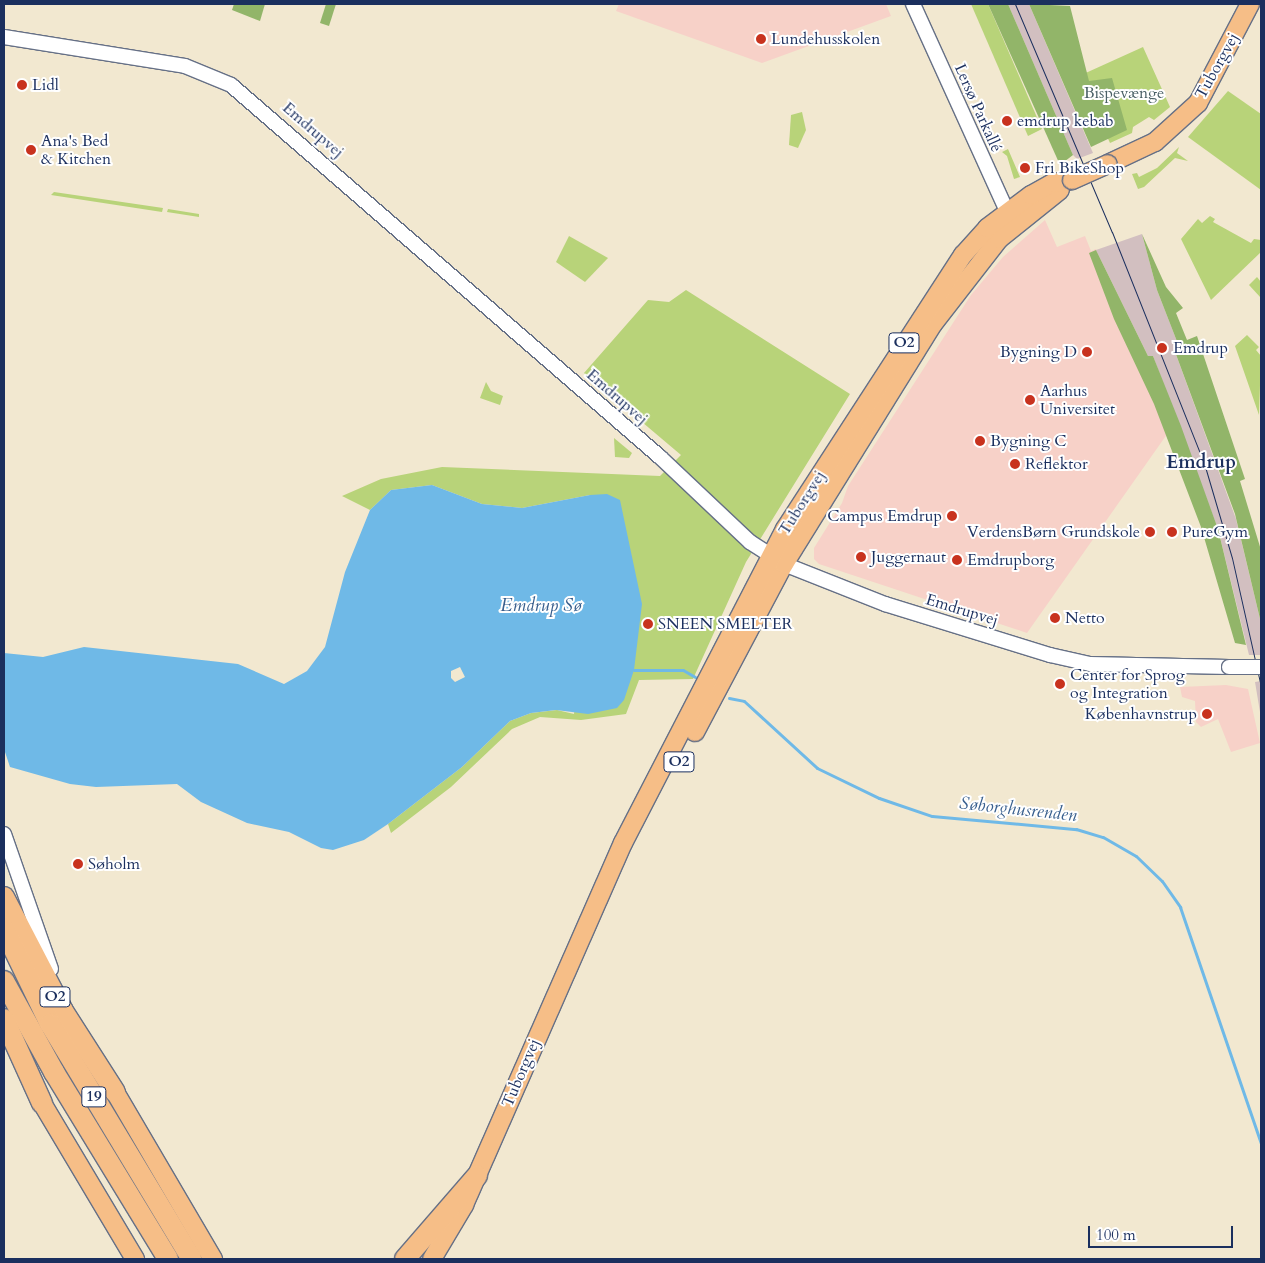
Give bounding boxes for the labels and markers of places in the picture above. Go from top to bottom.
place label: Lundehusskolen [771,29,880,49]
marker: Lundehusskolen [755,33,767,45]
place label: Lidl [32,75,59,95]
marker: Lidl [16,79,28,91]
place label: emdrup kebab [1017,111,1114,131]
marker: emdrup kebab [1001,115,1013,127]
place label: Ana's Bed & Kitchen [41,131,111,169]
marker: Ana's Bed & Kitchen [25,144,37,156]
place label: Fri BikeShop [1035,158,1124,178]
marker: Fri BikeShop [1019,162,1031,174]
place label: Emdrup [1173,338,1228,358]
marker: Emdrup [1155,341,1169,355]
place label: Bygning D [1000,342,1077,362]
marker: Bygning D [1081,346,1093,358]
place label: Aarhus Universitet [1040,381,1115,419]
marker: Aarhus Universitet [1024,394,1036,406]
place label: Bygning C [990,431,1066,451]
marker: Bygning C [974,435,986,447]
place label: Reflektor [1025,454,1088,474]
marker: Reflektor [1009,458,1021,470]
place label: Campus Emdrup [827,506,942,526]
marker: Campus Emdrup [946,510,958,522]
place label: VerdensBørn Grundskole [967,522,1140,542]
place label: PureGym [1182,522,1248,542]
marker: VerdensBørn Grundskole [1144,526,1156,538]
marker: PureGym [1166,526,1178,538]
place label: Juggernaut [871,547,946,567]
place label: Emdrupborg [967,550,1054,570]
marker: Juggernaut [855,551,867,563]
marker: Emdrupborg [951,554,963,566]
place label: Netto [1065,608,1105,628]
marker: Netto [1049,612,1061,624]
place label: SNEEN SMELTER [658,614,793,634]
marker: SNEEN SMELTER [642,618,654,630]
place label: Center for Sprog og Integration [1070,665,1185,703]
marker: Center for Sprog og Integration [1054,678,1066,690]
place label: Københavnstrup [1085,704,1197,724]
marker: Københavnstrup [1201,708,1213,720]
place label: Søholm [88,854,140,874]
marker: Søholm [72,858,84,870]

